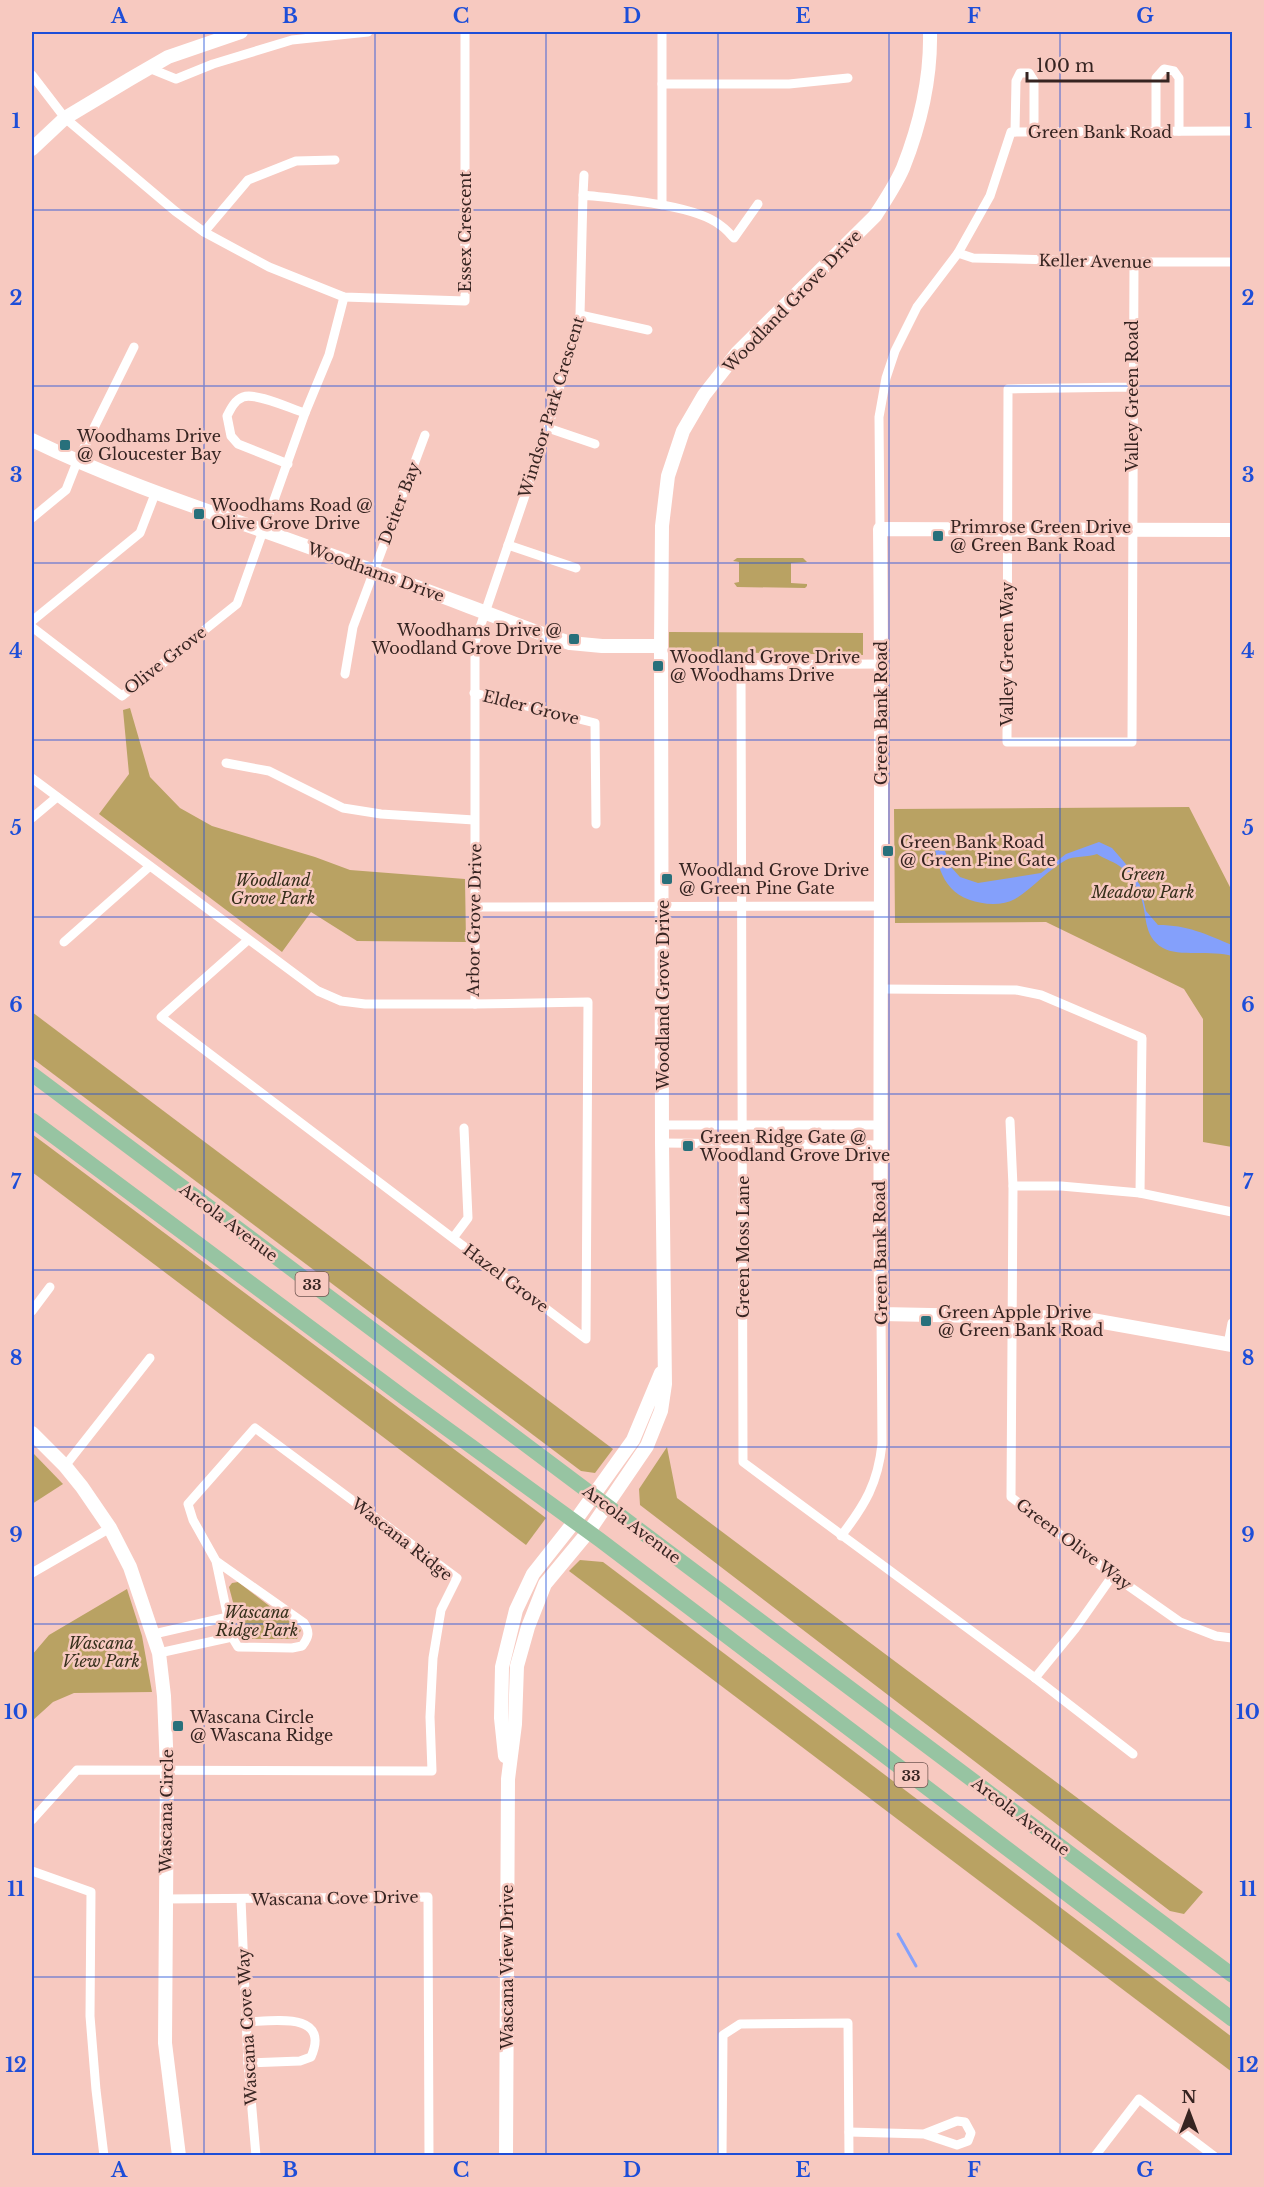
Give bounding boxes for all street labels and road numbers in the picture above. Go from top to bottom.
street label: Green Bank Road [1028,122,1172,142]
street label: Essex Crescent [455,172,475,292]
street label: Woodland Grove Drive [718,226,865,377]
street label: Keller Avenue [1038,250,1152,272]
street label: Windsor Park Crescent [514,314,588,501]
street label: Valley Green Road [1122,320,1142,473]
street label: Deiter Bay [374,458,424,547]
street label: Woodhams Drive [304,538,447,606]
street label: Valley Green Way [997,581,1017,727]
street label: Olive Grove [120,622,210,698]
street label: Green Bank Road [871,641,891,785]
street label: Elder Grove [481,685,581,729]
street label: Arbor Grove Drive [463,843,485,998]
street label: Woodland Grove Drive [653,900,673,1091]
street label: Green Moss Lane [733,1176,753,1318]
street label: Arcola Avenue [175,1178,282,1265]
street label: Green Bank Road [869,1180,891,1325]
street label: Hazel Grove [459,1239,553,1317]
road number: 33 [296,1272,328,1296]
street label: Arcola Avenue [578,1480,685,1567]
street label: Wascana Ridge [347,1493,457,1585]
street label: Green Olive Way [1012,1494,1136,1594]
street label: Wascana Circle [155,1749,177,1874]
road number: 33 [894,1763,928,1787]
street label: Arcola Avenue [967,1772,1074,1859]
street label: Wascana View Drive [497,1885,517,2050]
street label: Wascana Cove Drive [250,1887,419,1909]
street label: Wascana Cove Way [233,1947,261,2107]

